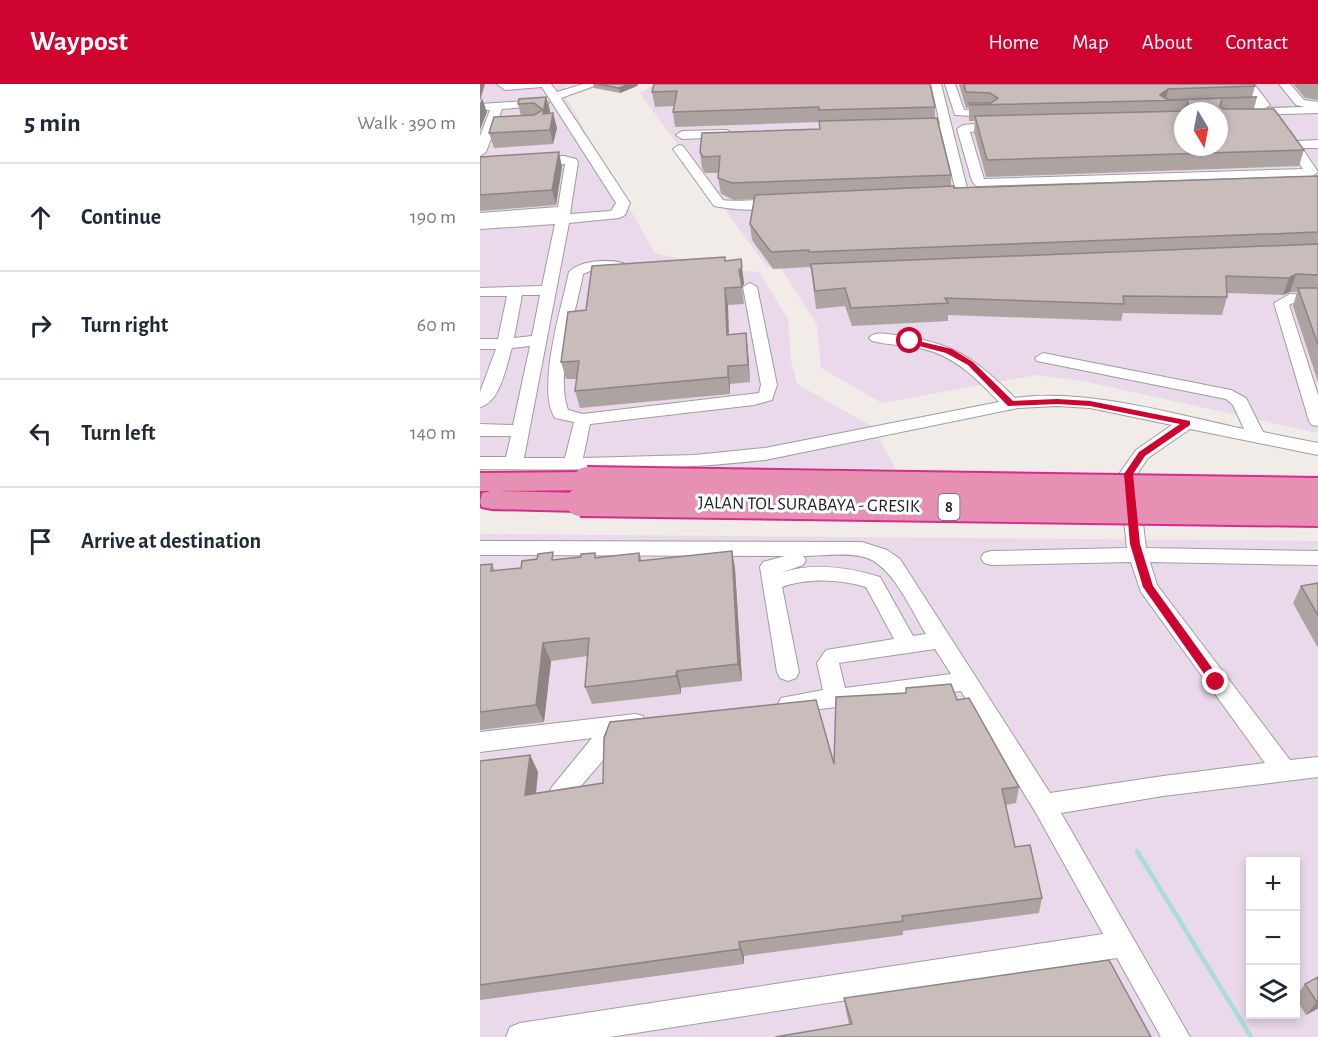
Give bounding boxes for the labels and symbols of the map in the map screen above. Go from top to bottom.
north arrow [1174,102,1228,156]
route start [896,327,922,353]
street label: JALAN TOL SURABAYA - GRESIK [698,494,920,516]
road number: 8 [938,494,960,520]
route end [1202,668,1228,694]

